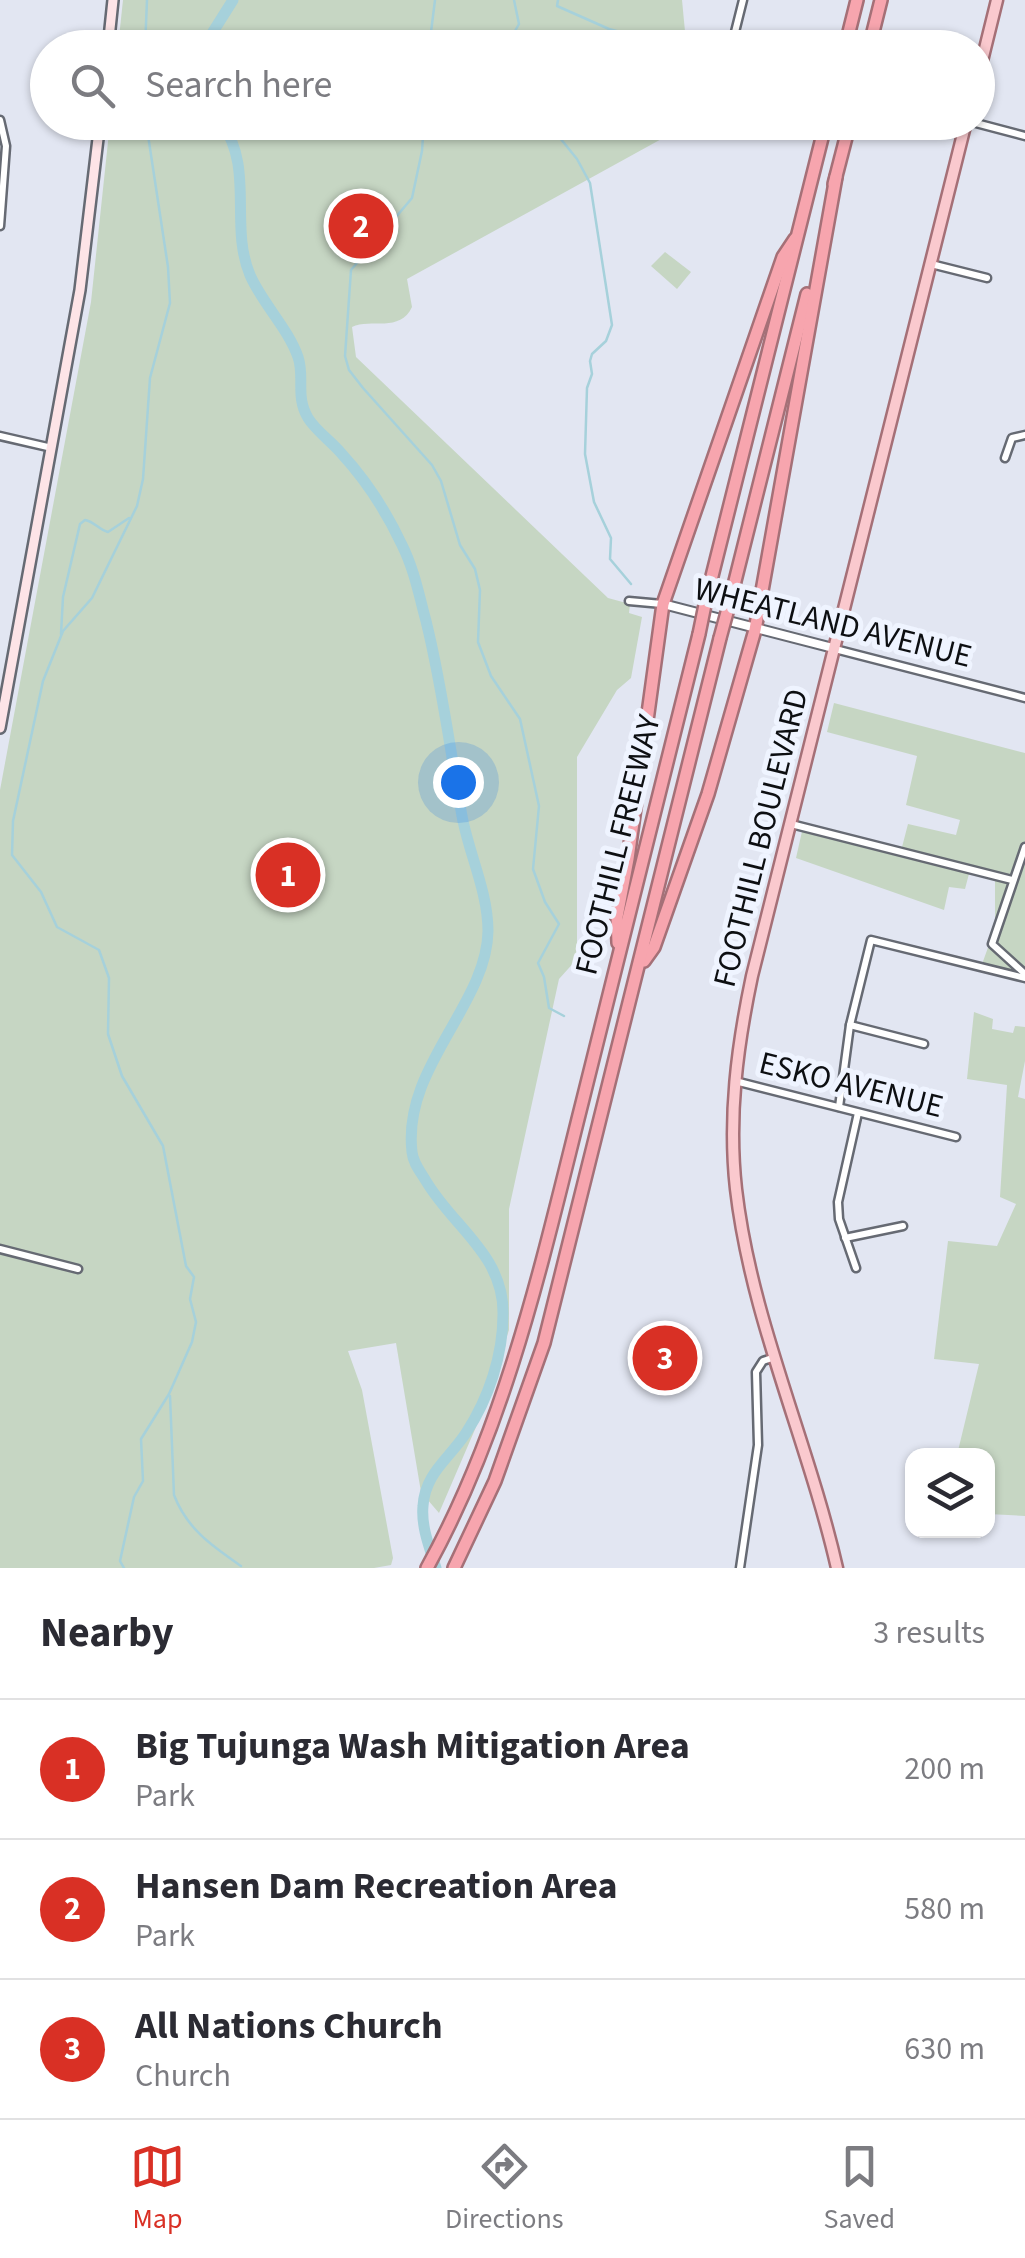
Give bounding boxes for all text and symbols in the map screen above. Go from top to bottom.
search box [30,30,995,140]
icon: search [65,58,120,113]
text: Search here [145,58,332,112]
pin: 2 [328,188,394,264]
street label: WHEATLAND AVENUE [690,566,976,680]
street label: FOOTHILL BOULEVARD [702,684,820,992]
street label: FOOTHILL FREEWAY [563,710,673,980]
your location [433,757,484,808]
pin: 1 [256,838,320,912]
street label: ESKO AVENUE [754,1040,948,1130]
pin: 3 [632,1320,698,1396]
map controls [905,1448,995,1538]
button: layers [905,1448,995,1538]
text: Nearby [40,1603,174,1663]
text: 3 results [873,1610,985,1656]
text: Big Tujunga Wash Mitigation Area [135,1719,690,1773]
text: 1 [64,1746,81,1792]
text: 200 m [904,1746,985,1792]
text: Park [135,1773,195,1819]
text: Hansen Dam Recreation Area [135,1859,618,1913]
text: 2 [64,1886,81,1932]
text: 580 m [904,1886,985,1932]
text: Park [135,1913,195,1959]
text: All Nations Church [135,1999,443,2053]
text: 3 [64,2026,81,2072]
text: 630 m [904,2026,985,2072]
text: Church [135,2053,231,2099]
tab: Map [130,2139,185,2239]
tab: Directions [445,2139,564,2239]
tab: Saved [824,2139,895,2239]

